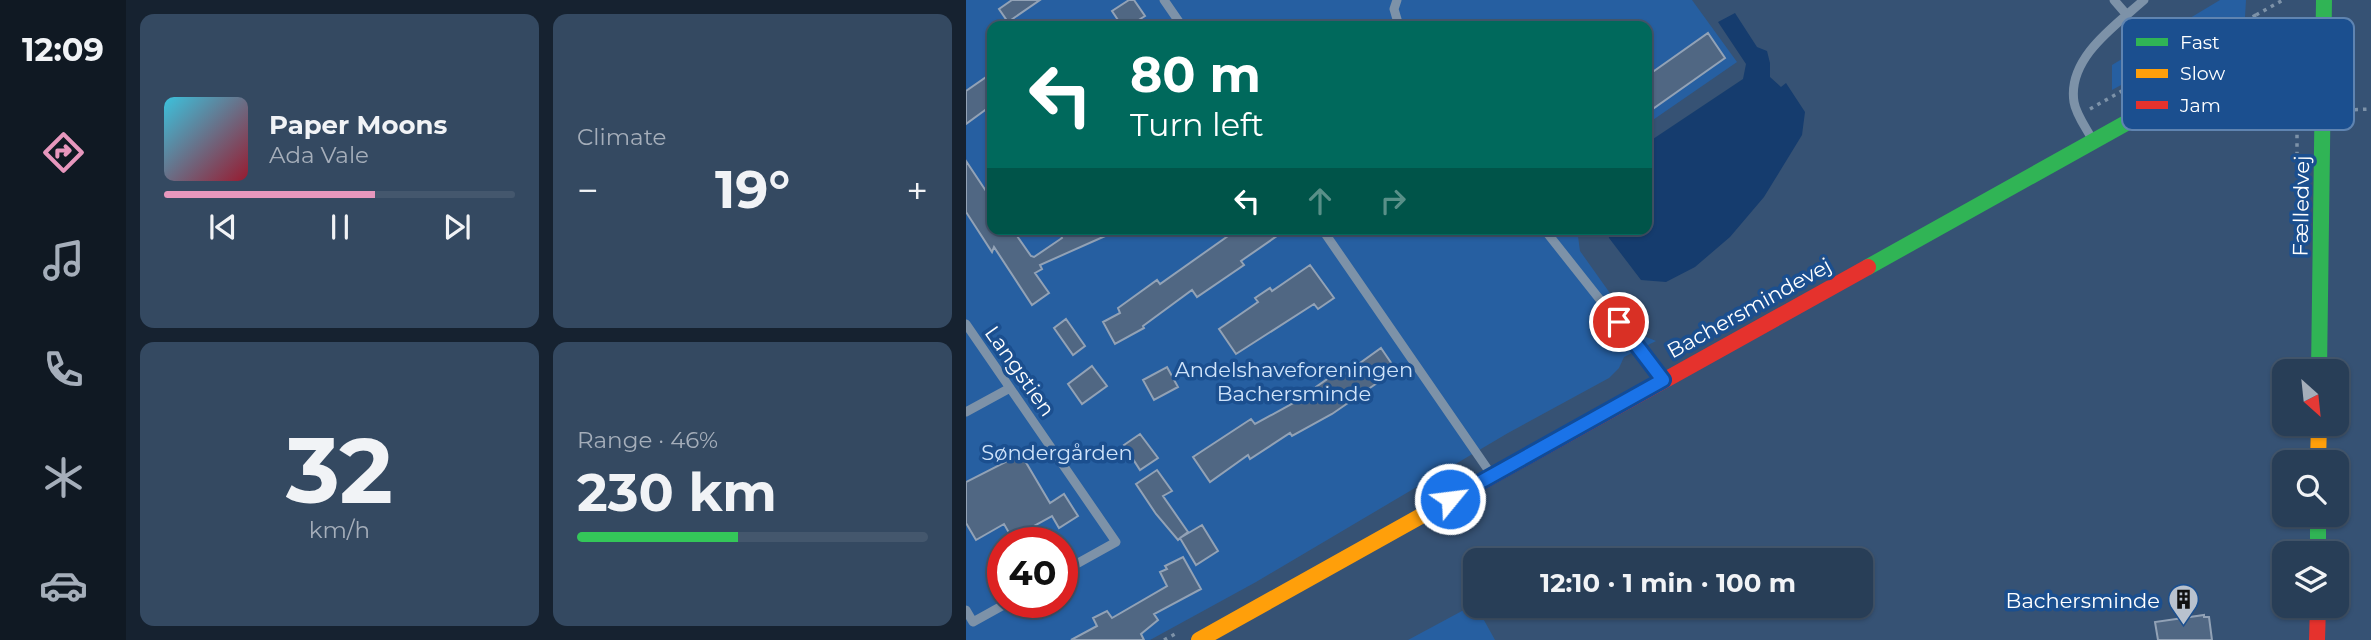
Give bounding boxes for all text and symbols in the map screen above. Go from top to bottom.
legend [2122,18,2354,130]
text: 12:09 [22,30,104,69]
text: Fast [2180,31,2220,54]
text: 80 m [1130,45,1261,104]
icon: left [1015,49,1106,140]
text: Slow [2180,62,2225,85]
text: Jam [2179,94,2221,117]
text: Turn left [1130,105,1264,144]
text: Paper Moons [269,109,447,141]
text: Climate [577,123,666,151]
icon: directions [39,128,88,177]
text: Ada Vale [269,141,369,169]
street label: Fælledvej [2288,155,2314,257]
text: 19° [715,158,790,221]
text: − [577,167,599,214]
text: + [906,167,928,214]
icon: left [1228,182,1266,220]
icon: ahead [1301,182,1339,220]
icon: right [1374,182,1412,220]
icon: previous [204,208,242,246]
icon: pause [321,208,359,246]
icon: next [438,208,476,246]
icon: music [39,236,88,285]
street label: Bachersmindevej [1663,253,1835,363]
pin [1589,292,1649,352]
icon: arrive [1600,303,1638,341]
street label: Langstien [980,321,1060,421]
icon: phone [39,345,88,394]
park label: Andelshaveforeningen Bachersminde [1175,357,1413,406]
north arrow [2272,359,2348,436]
map controls [2272,359,2349,618]
text: 32 [286,415,393,526]
text: Range · 46% [577,426,718,454]
park label: Søndergården [981,440,1133,465]
button: search [2272,450,2349,527]
icon: climate [39,453,88,502]
text: 230 km [577,461,777,524]
position arrow [1413,462,1487,536]
text: km/h [309,516,370,544]
speed limit sign: 40 [987,527,1078,618]
button: layers [2272,541,2349,618]
icon: car [39,561,88,610]
text: 12:10 · 1 min · 100 m [1540,567,1796,599]
building icon: Bachersminde [2166,583,2200,627]
place label: Bachersminde [2006,588,2160,613]

